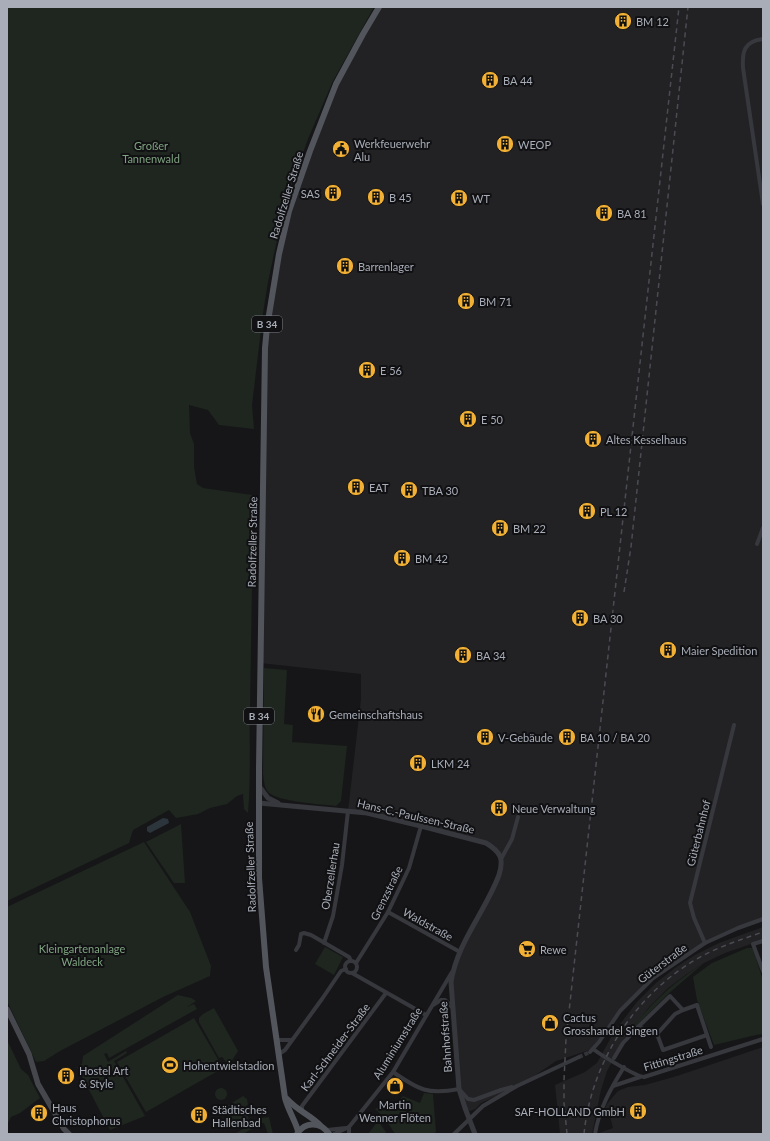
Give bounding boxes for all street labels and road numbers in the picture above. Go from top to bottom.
street label: Radolfzeller Straße [267,150,306,240]
road number: B 34 [252,316,282,332]
street label: Radolfzeller Straße [245,496,259,587]
road number: B 34 [244,708,274,724]
street label: Hans-C.-Paulssen-Straße [356,796,476,836]
street label: Güterbahnhof [683,798,713,867]
street label: Radolfzeller Straße [242,821,258,913]
street label: Oberzellerhau [318,841,342,911]
street label: Grenzstraße [367,864,405,922]
street label: Waldstraße [401,905,455,943]
street label: Güterstraße [635,940,689,986]
street label: Karl-Schneider-Straße [298,1000,372,1093]
street label: Bahnhofstraße [436,1001,454,1073]
street label: Aluminiumstraße [370,1005,424,1081]
street label: Fittingstraße [642,1043,704,1073]

